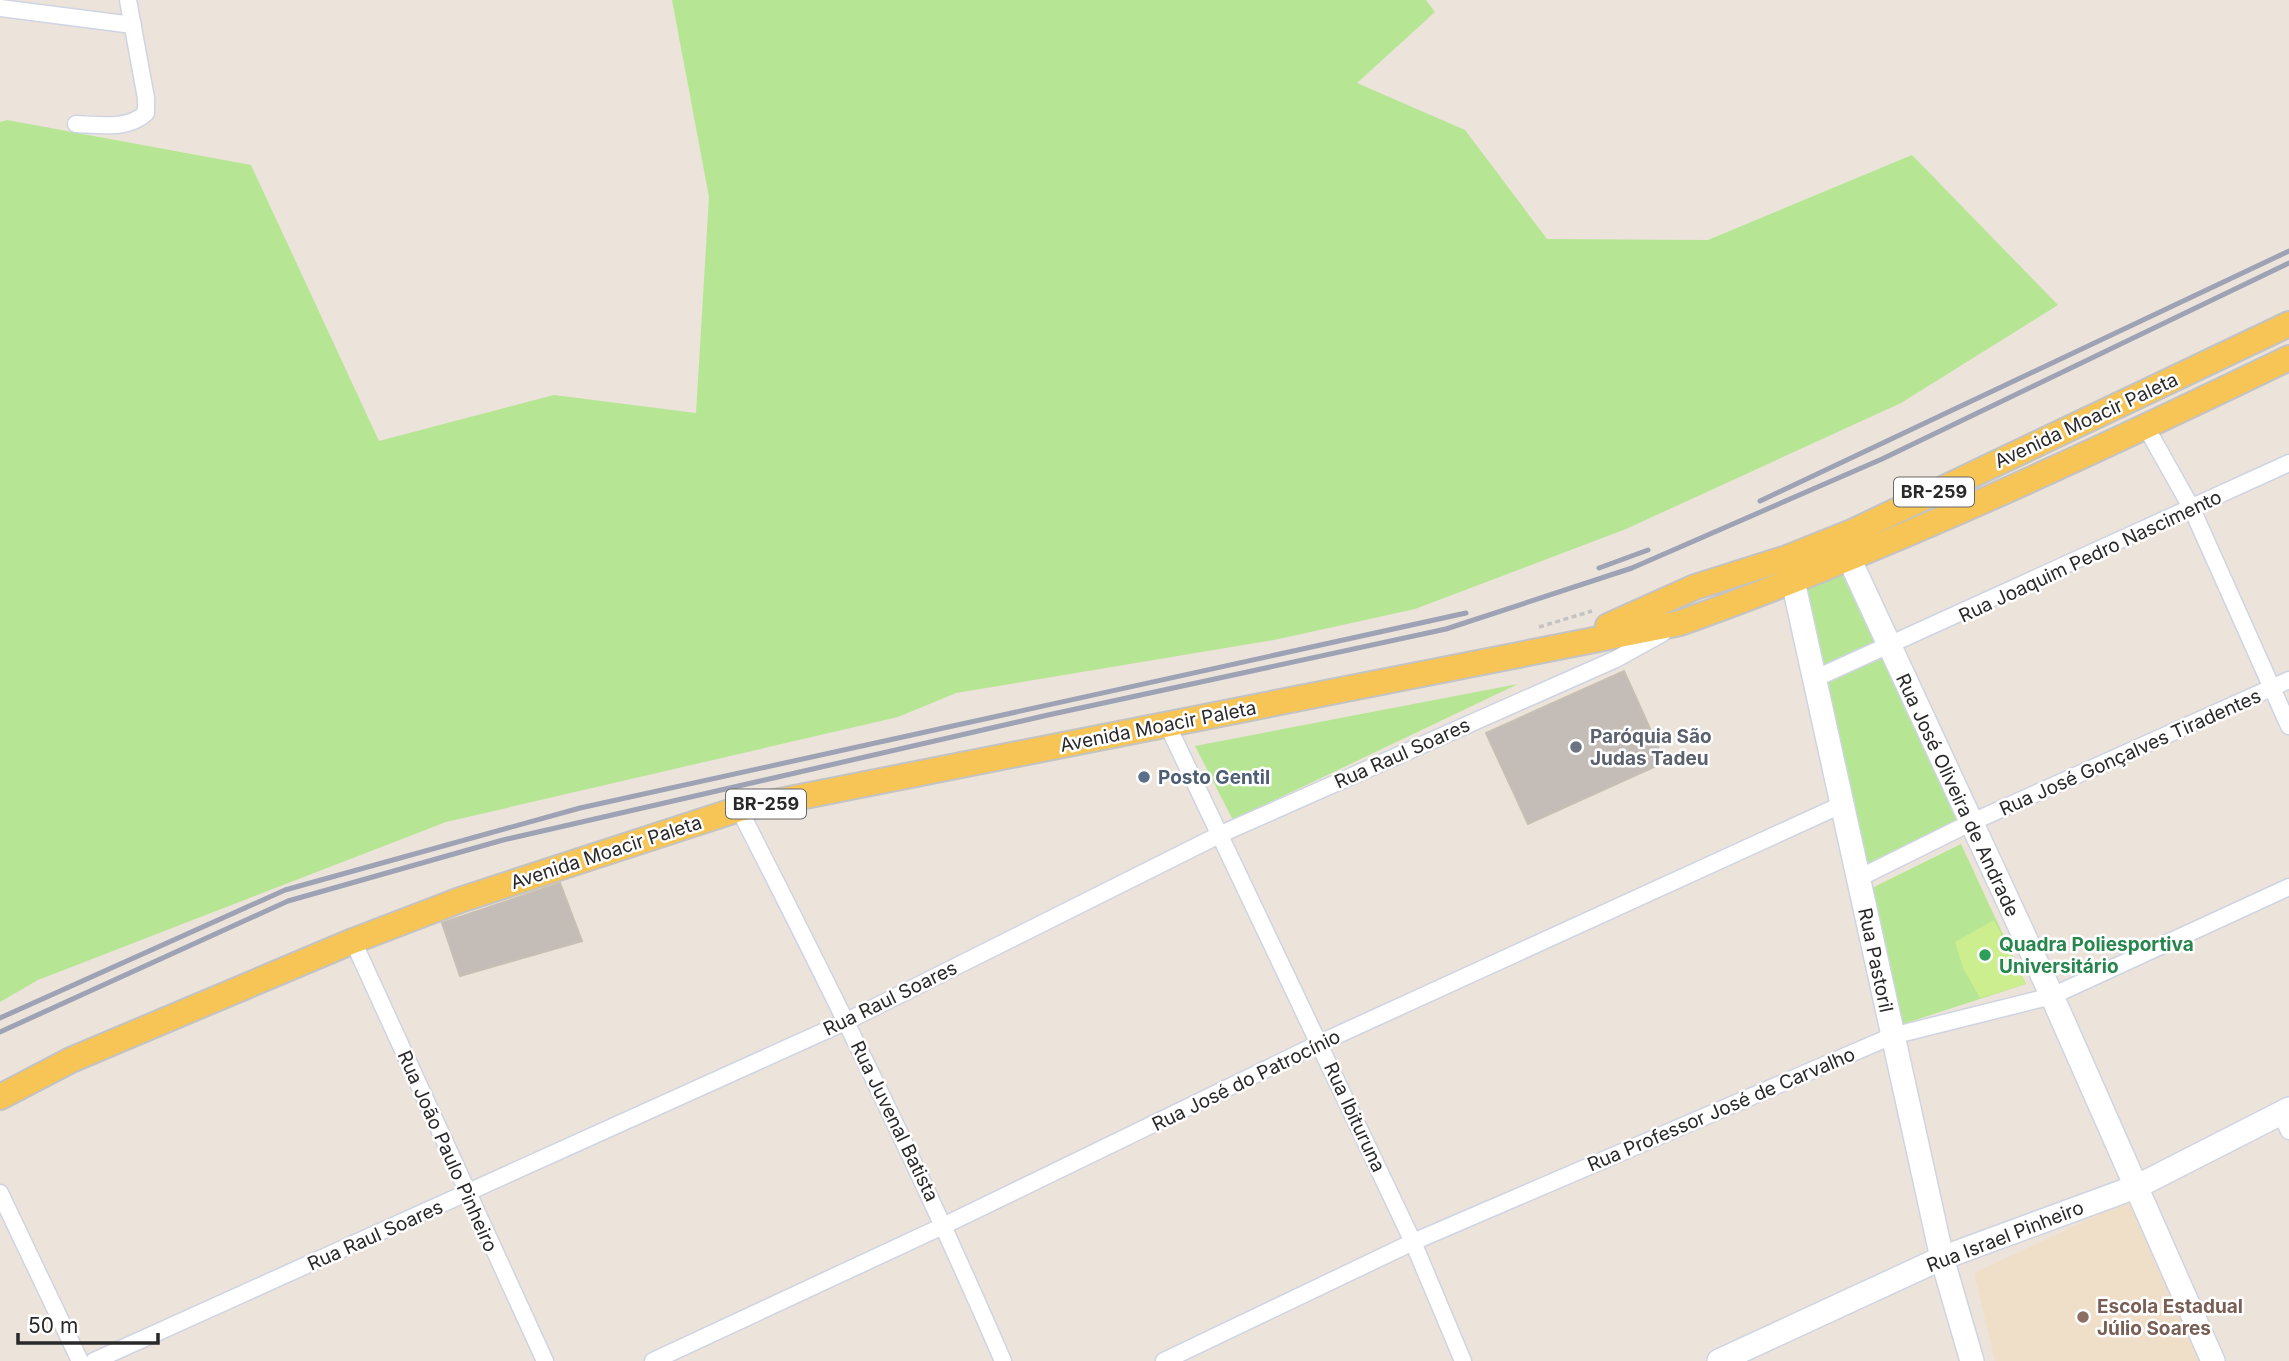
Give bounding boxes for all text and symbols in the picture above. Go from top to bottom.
street label: Avenida Moacir Paleta [1991,368,2181,473]
road number: BR-259 [1894,478,1974,506]
street label: Rua Joaquim Pedro Nascimento [1955,485,2225,628]
street label: Rua José Oliveira de Andrade [1891,670,2024,920]
street label: Rua José Gonçalves Tiradentes [1996,684,2265,821]
street label: Avenida Moacir Paleta [1058,696,1258,757]
street label: Rua Raul Soares [1331,713,1473,794]
place label: Paróquia São Judas Tadeu [1590,725,1712,770]
marker: Paróquia São Judas Tadeu [1568,739,1584,755]
place label: Posto Gentil [1158,766,1270,789]
marker: Posto Gentil [1136,769,1152,785]
road number: BR-259 [726,790,806,818]
street label: Avenida Moacir Paleta [508,811,705,894]
street label: Rua Pastoril [1853,906,1898,1015]
place label: Quadra Poliesportiva Universitário [1999,933,2194,978]
marker: Quadra Poliesportiva Universitário [1977,947,1993,963]
street label: Rua Raul Soares [820,956,961,1041]
street label: Rua José do Patrocínio [1148,1025,1344,1136]
street label: Rua Juvenal Batista [846,1037,943,1205]
street label: Rua Professor José de Carvalho [1584,1042,1859,1176]
street label: Rua João Paulo Pinheiro [393,1047,502,1255]
street label: Rua Ibituruna [1319,1059,1390,1176]
street label: Rua Raul Soares [304,1195,446,1276]
street label: Rua Israel Pinheiro [1923,1196,2087,1277]
place label: Escola Estadual Júlio Soares [2097,1295,2243,1340]
scale bar [18,1302,158,1346]
marker: Escola Estadual Júlio Soares [2075,1309,2091,1325]
text: 50 m [28,1313,78,1338]

